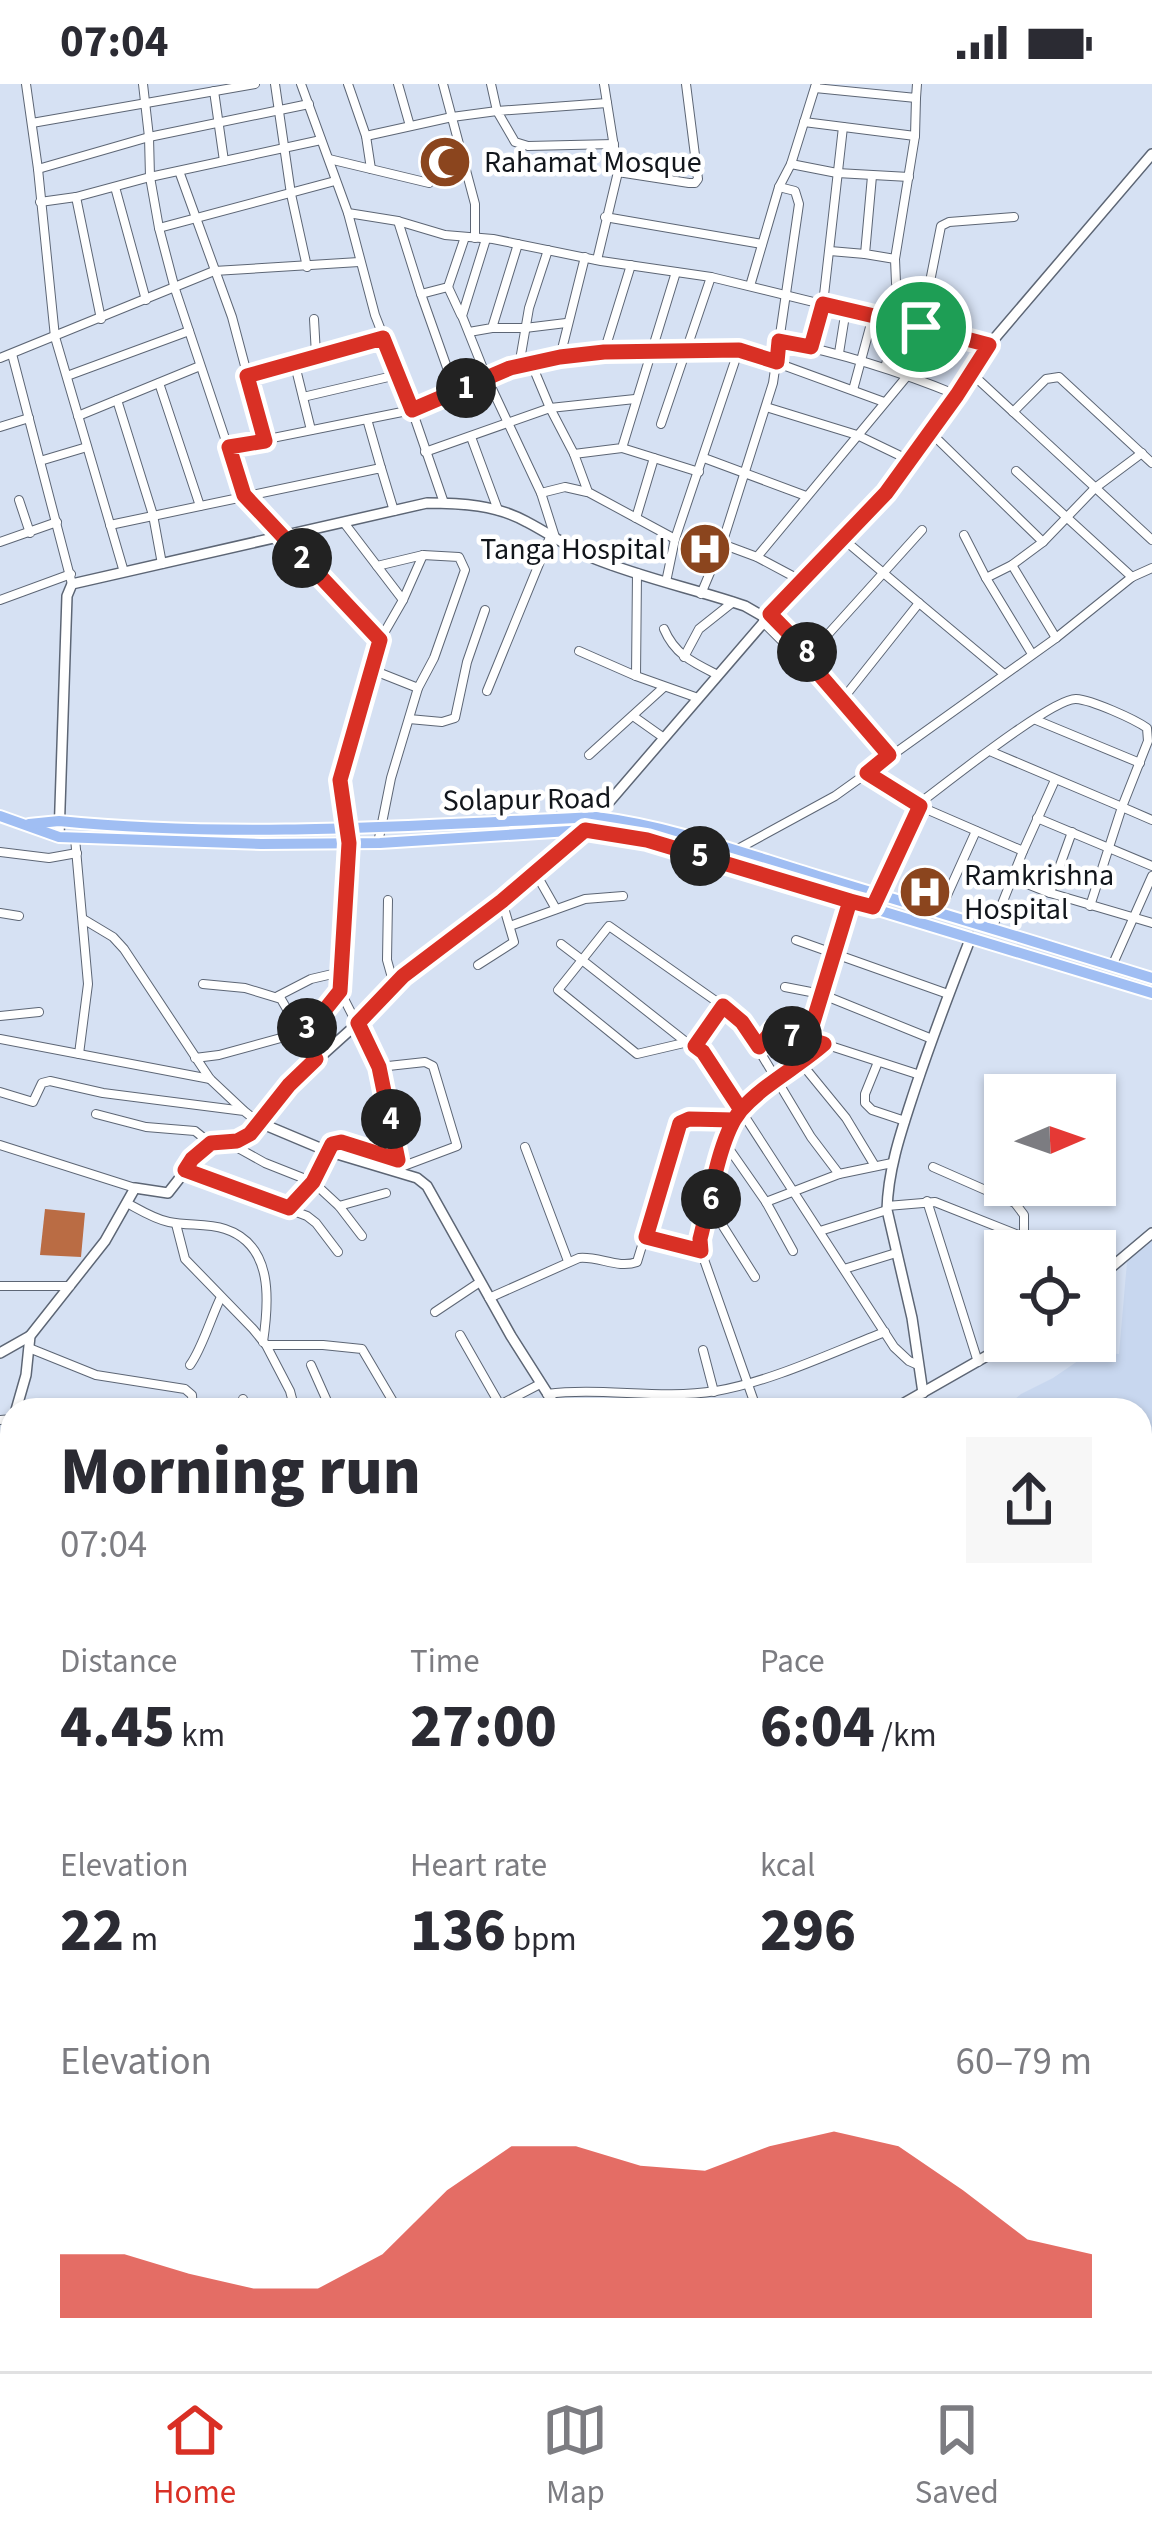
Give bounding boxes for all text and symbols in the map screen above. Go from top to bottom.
text: 07:04 [60,10,169,74]
mosque icon: Rahamat Mosque [417,134,473,190]
place label: Rahamat Mosque [484,141,702,184]
pin [870,276,972,378]
icon: arrive [888,294,954,360]
pin: 1 [436,358,496,418]
text: 1 [457,364,475,411]
hospital icon: Tanga Hospital [677,521,733,577]
pin: 2 [272,528,332,588]
place label: Tanga Hospital [480,528,666,571]
text: 2 [293,534,311,581]
pin: 8 [777,622,837,682]
text: 8 [798,628,816,675]
street label: Solapur Road [442,777,612,822]
pin: 5 [670,826,730,886]
text: 5 [691,832,709,879]
place label: Ramkrishna Hospital [964,854,1114,931]
hospital icon: Ramkrishna Hospital [897,864,953,920]
pin: 3 [277,998,337,1058]
text: 3 [298,1004,316,1051]
pin: 7 [762,1006,822,1066]
text: 7 [783,1012,801,1059]
north arrow [984,1074,1116,1206]
map controls [984,1074,1116,1362]
pin: 4 [361,1089,421,1149]
text: 4 [382,1095,400,1142]
pin: 6 [681,1169,741,1229]
text: 6 [702,1175,720,1222]
button: locate [984,1230,1116,1362]
text: Morning run [60,1425,421,1519]
button: share [966,1437,1092,1563]
text: 07:04 [60,1517,147,1573]
text: Distance [60,1638,177,1685]
text: Time [410,1638,480,1685]
text: Pace [760,1638,825,1685]
text: 4.45 [60,1685,175,1770]
text: 27:00 [410,1685,557,1770]
text: 6:04 [760,1685,875,1770]
text: km [175,1712,225,1759]
text: /km [875,1712,937,1759]
text: Elevation [60,1842,189,1889]
text: Heart rate [410,1842,547,1889]
text: kcal [760,1842,816,1889]
text: 22 [60,1889,124,1974]
text: 136 [410,1889,506,1974]
text: 296 [760,1889,856,1974]
text: m [124,1916,158,1963]
text: bpm [506,1916,577,1963]
text: Elevation [60,2034,212,2090]
text: 60–79 m [956,2034,1092,2090]
tab: Home [153,2397,236,2516]
tab: Map [542,2397,608,2516]
tab: Saved [915,2397,999,2516]

